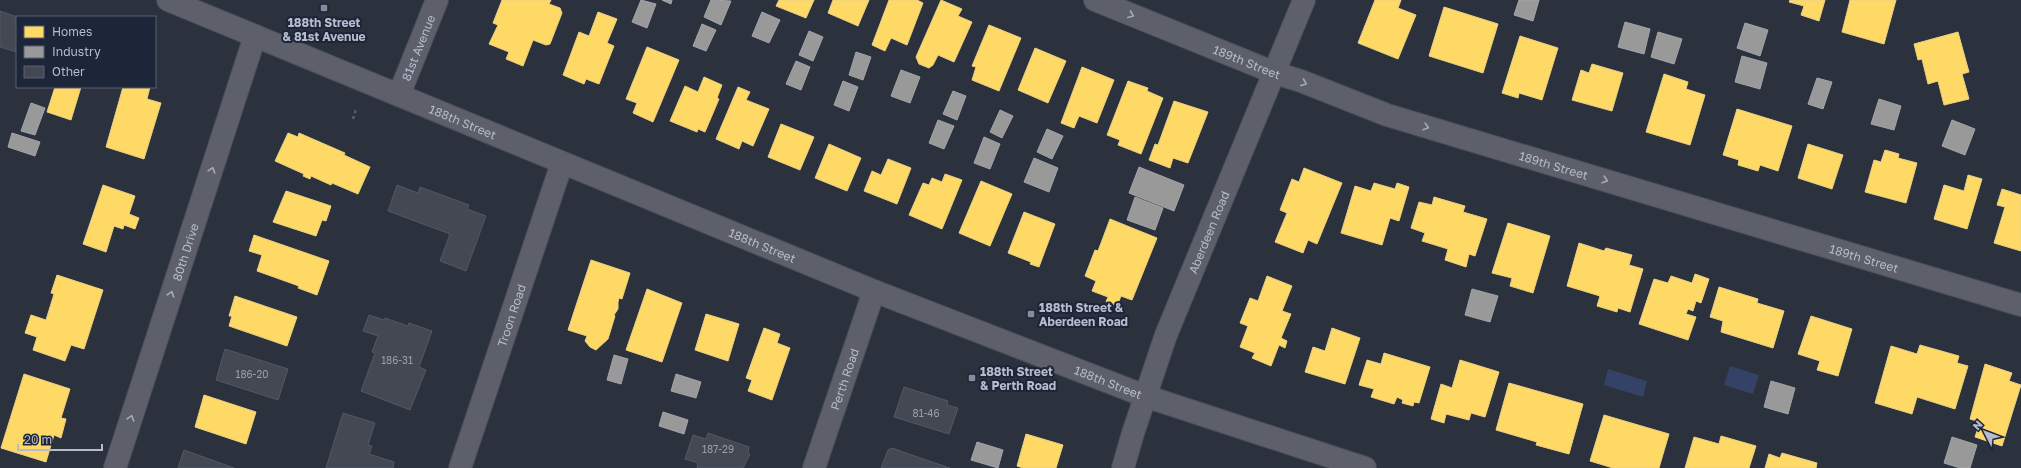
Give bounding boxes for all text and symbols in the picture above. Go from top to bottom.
marker: 188th Street & 81st Avenue [319,3,329,13]
one-way arrow [1128,10,1135,18]
street label: 81st Avenue [398,12,438,83]
place label: 188th Street & 81st Avenue [282,15,366,44]
legend [16,16,156,88]
text: Homes [52,24,92,39]
street label: 189th Street [1211,41,1283,82]
text: Industry [52,44,101,59]
text: Other [52,64,85,79]
one-way arrow [1301,78,1308,86]
street label: 188th Street [427,101,499,142]
one-way arrow [1423,122,1430,131]
street label: 189th Street [1517,148,1590,182]
one-way arrow [207,167,215,174]
one-way arrow [1601,175,1608,184]
street label: Aberdeen Road [1185,189,1232,276]
street label: 80th Drive [169,221,201,283]
street label: 188th Street [727,225,798,266]
street label: 189th Street [1828,241,1901,275]
street label: Troon Road [494,282,529,349]
one-way arrow [167,291,175,298]
place label: 188th Street & Aberdeen Road [1039,300,1128,329]
marker: 188th Street & Aberdeen Road [1026,309,1036,319]
street label: Perth Road [827,346,862,412]
house number: 186-31 [381,354,413,366]
street label: 188th Street [1072,362,1145,402]
place label: 188th Street & Perth Road [980,364,1056,393]
house number: 186-20 [236,368,268,380]
marker: 188th Street & Perth Road [967,373,977,383]
house number: 81-46 [913,407,939,419]
north arrow [1965,412,2005,452]
one-way arrow [127,414,135,421]
text: N [1970,418,1985,432]
scale bar [18,426,102,452]
text: 20 m [24,432,52,447]
house number: 187-29 [702,443,734,455]

